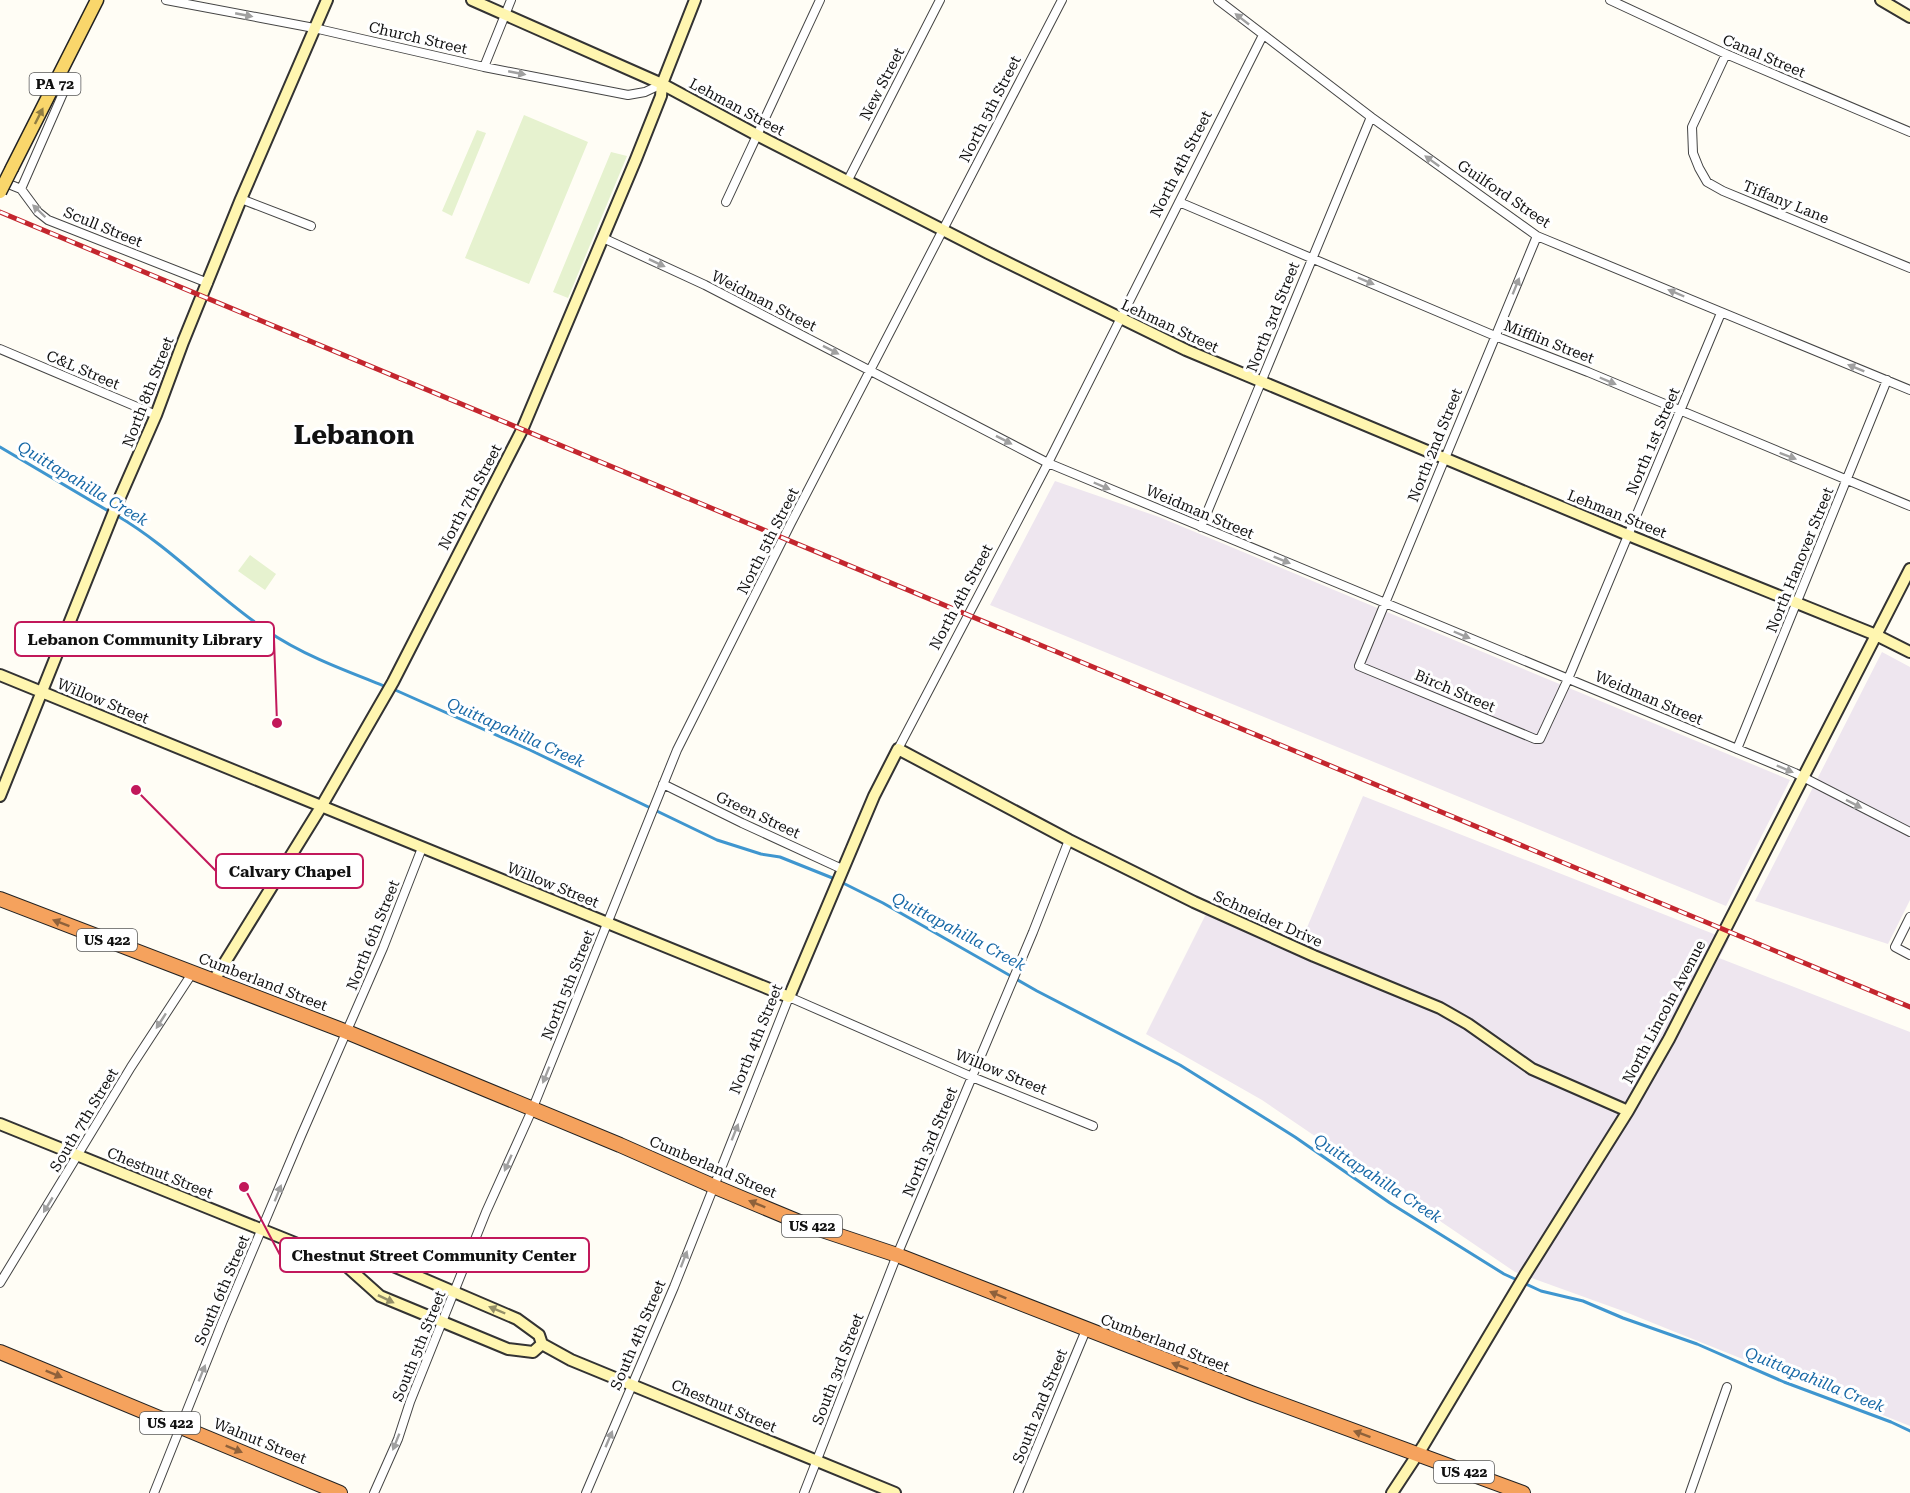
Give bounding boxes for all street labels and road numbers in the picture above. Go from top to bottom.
street label: Church Street [367,18,469,58]
street label: Canal Street [1720,30,1808,82]
street label: New Street [856,44,908,123]
street label: North 5th Street [955,52,1025,165]
road number: PA 72 [29,73,80,95]
street label: Lehman Street [686,74,788,140]
street label: North 4th Street [1146,107,1216,220]
street label: Guilford Street [1454,156,1554,232]
street label: Tiffany Lane [1740,177,1832,227]
street label: Scull Street [61,203,145,251]
street label: North 3rd Street [1243,259,1303,375]
street label: Weidman Street [708,267,820,335]
street label: Lehman Street [1118,296,1222,357]
street label: Mifflin Street [1501,316,1597,368]
street label: North 8th Street [119,334,178,450]
street label: C&L Street [44,347,123,394]
street label: North 1st Street [1622,384,1684,497]
street label: North 2nd Street [1404,385,1466,504]
street label: North 7th Street [435,441,506,553]
street label: Weidman Street [1143,481,1257,543]
street label: North 5th Street [733,484,803,597]
street label: North Hanover Street [1763,484,1838,635]
street label: Lehman Street [1565,486,1670,542]
street label: North 4th Street [926,541,997,653]
street label: Birch Street [1412,666,1498,716]
street label: Weidman Street [1592,667,1706,729]
street label: Willow Street [54,674,152,728]
street label: Green Street [713,788,803,843]
street label: Willow Street [504,858,602,912]
street label: North 6th Street [343,877,403,993]
street label: Schneider Drive [1211,887,1325,951]
street label: North 5th Street [538,927,598,1043]
road number: US 422 [77,929,137,951]
street label: North Lincoln Avenue [1619,937,1709,1087]
street label: Cumberland Street [196,949,330,1015]
street label: North 4th Street [726,981,786,1097]
street label: Willow Street [952,1045,1050,1099]
street label: South 7th Street [46,1065,122,1175]
street label: North 3rd Street [899,1084,961,1200]
street label: Cumberland Street [647,1132,780,1202]
street label: Chestnut Street [104,1144,216,1203]
road number: US 422 [782,1215,842,1237]
street label: South 6th Street [191,1232,253,1348]
street label: South 4th Street [607,1277,669,1393]
street label: South 5th Street [389,1288,450,1404]
street label: South 3rd Street [808,1310,868,1427]
street label: Cumberland Street [1098,1310,1232,1376]
street label: South 2nd Street [1009,1346,1071,1466]
street label: Chestnut Street [669,1376,780,1436]
road number: US 422 [140,1412,200,1434]
street label: Walnut Street [211,1414,309,1468]
road number: US 422 [1434,1461,1494,1483]

